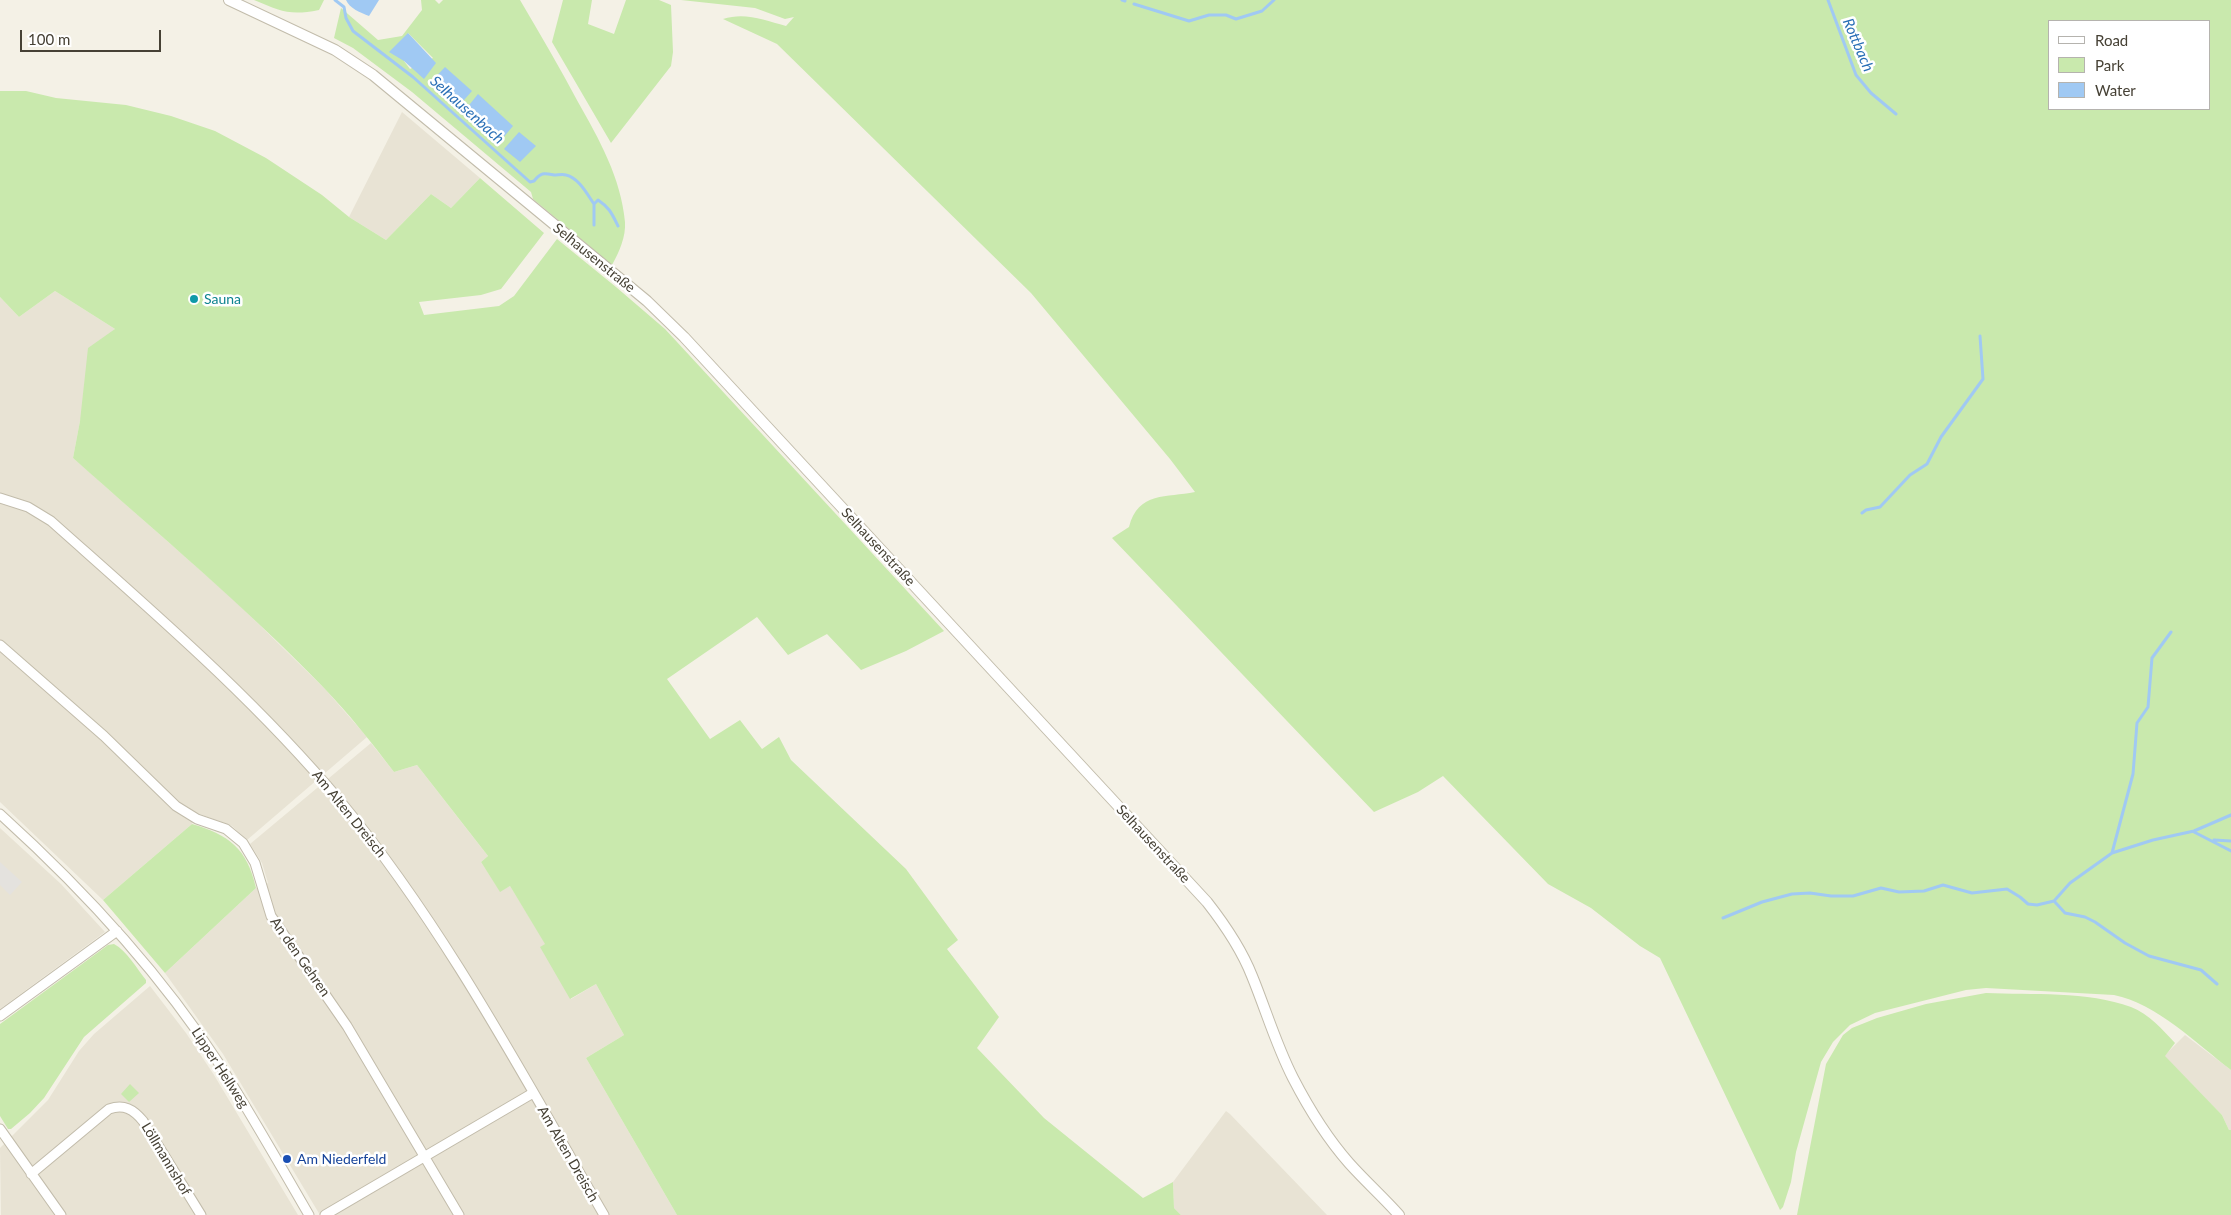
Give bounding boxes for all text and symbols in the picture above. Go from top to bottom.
water label: Rottbach [1839,16,1877,74]
scale bar [22,20,164,52]
legend [2048,20,2211,110]
text: 100 m [28,30,70,48]
text: Road [2095,31,2128,49]
text: Park [2095,56,2124,74]
water label: Selhausenbach [426,72,508,148]
text: Water [2095,81,2136,99]
street label: Selhausenstraße [550,220,638,296]
place label: Sauna [204,291,241,307]
marker: Sauna [188,293,200,305]
street label: Selhausenstraße [838,504,918,590]
street label: Am Alten Dreisch [309,767,389,861]
street label: Selhausenstraße [1113,801,1193,887]
street label: An den Gehren [266,914,334,1000]
street label: Lipper Hellweg [188,1025,252,1111]
street label: Am Alten Dreisch [534,1103,602,1205]
street label: Löllmannshof [138,1120,194,1198]
place label: Am Niederfeld [297,1151,386,1167]
marker: Am Niederfeld [281,1153,293,1165]

